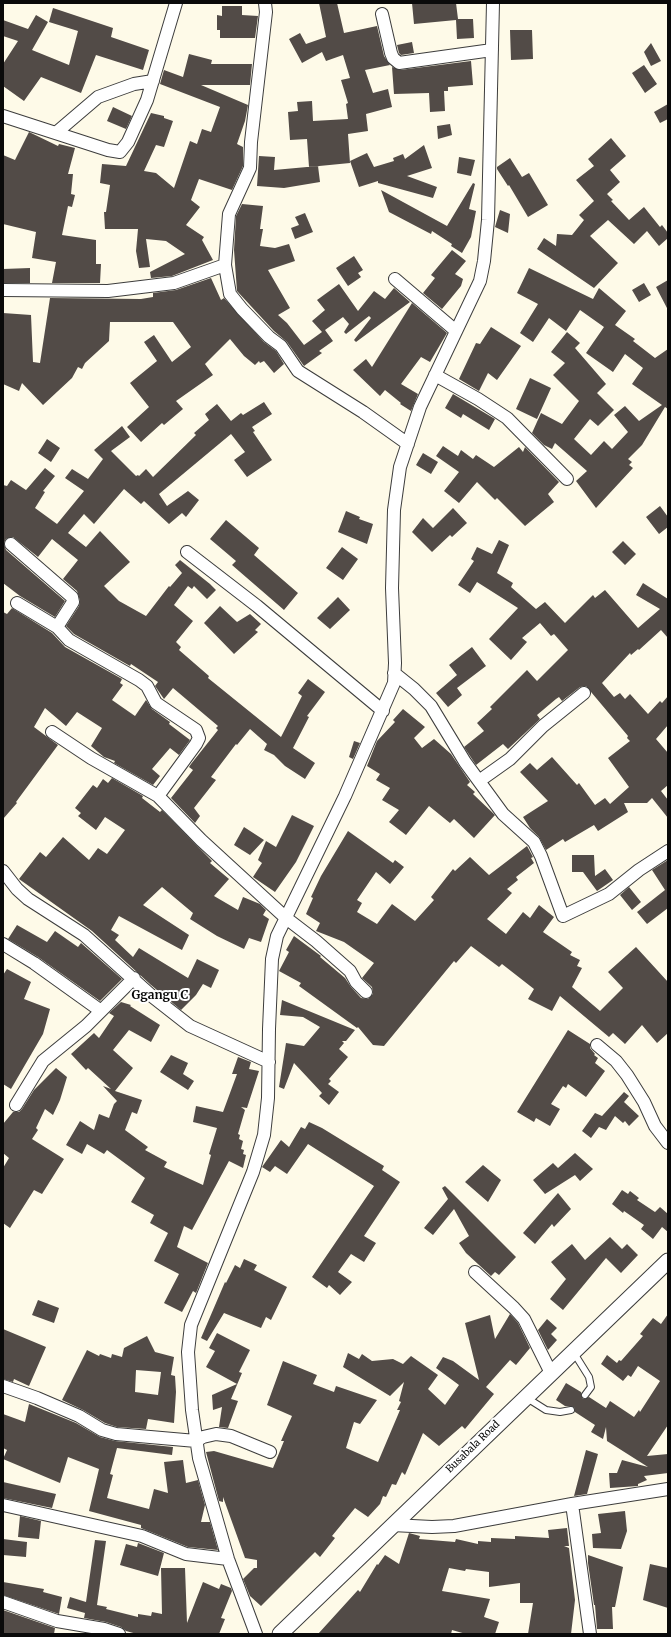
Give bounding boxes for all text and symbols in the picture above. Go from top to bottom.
district label: Ggangu C [132,989,188,1003]
street label: Busabala Road [444,1418,502,1476]

